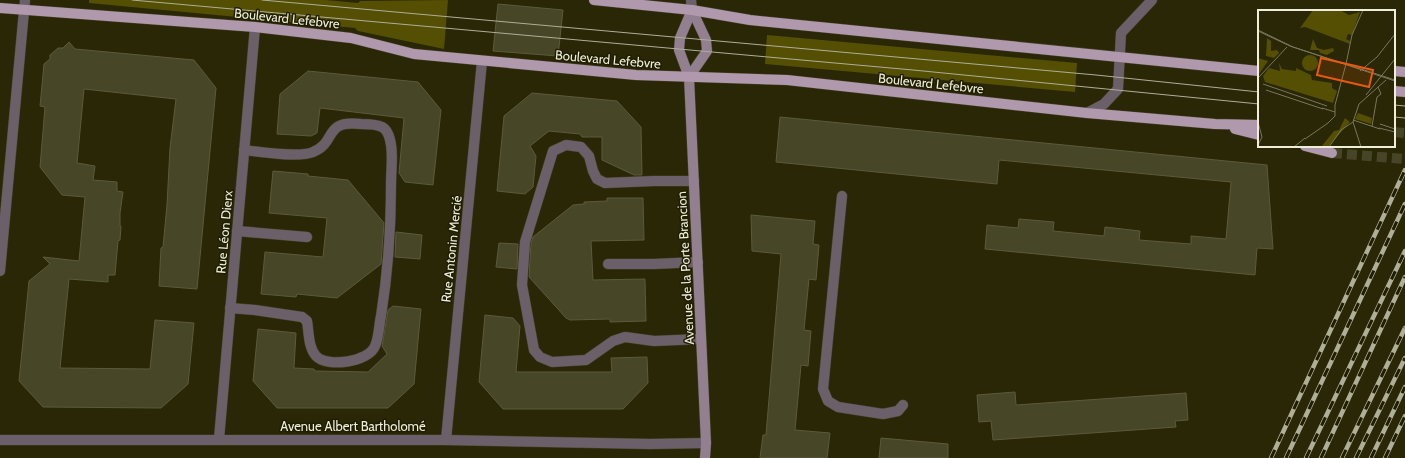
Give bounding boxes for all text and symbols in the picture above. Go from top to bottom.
street label: Boulevard Lefebvre [233,5,341,32]
inset map [1258,10,1395,147]
street label: Boulevard Lefebvre [555,46,662,72]
street label: Boulevard Lefebvre [877,70,985,97]
street label: Rue Léon Dierx [212,189,236,274]
street label: Avenue de la Porte Brancion [673,191,697,345]
street label: Rue Antonin Mercié [437,194,465,303]
street label: Avenue Albert Bartholomé [280,418,426,434]

